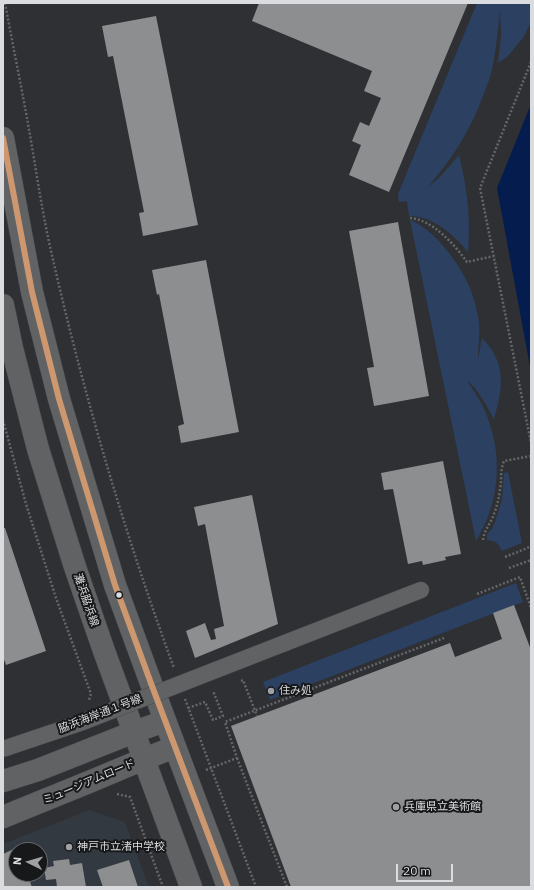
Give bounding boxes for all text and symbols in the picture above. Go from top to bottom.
street label: 灘浜脇浜線 [71,572,101,628]
unlabelled marker [114,590,124,600]
place label: 住み処 [279,684,312,698]
marker: 住み処 [266,686,276,696]
street label: 脇浜海岸通１号線 [57,692,143,736]
street label: ミュージアムロード [41,757,137,807]
place label: 兵庫県立美術館 [404,800,481,814]
marker: 兵庫県立美術館 [391,802,401,812]
place label: 神戸市立渚中学校 [77,840,165,854]
north arrow [8,842,48,882]
marker: 神戸市立渚中学校 [64,842,74,852]
text: N [10,856,24,866]
scale bar [398,856,455,882]
text: 20 m [403,863,431,878]

